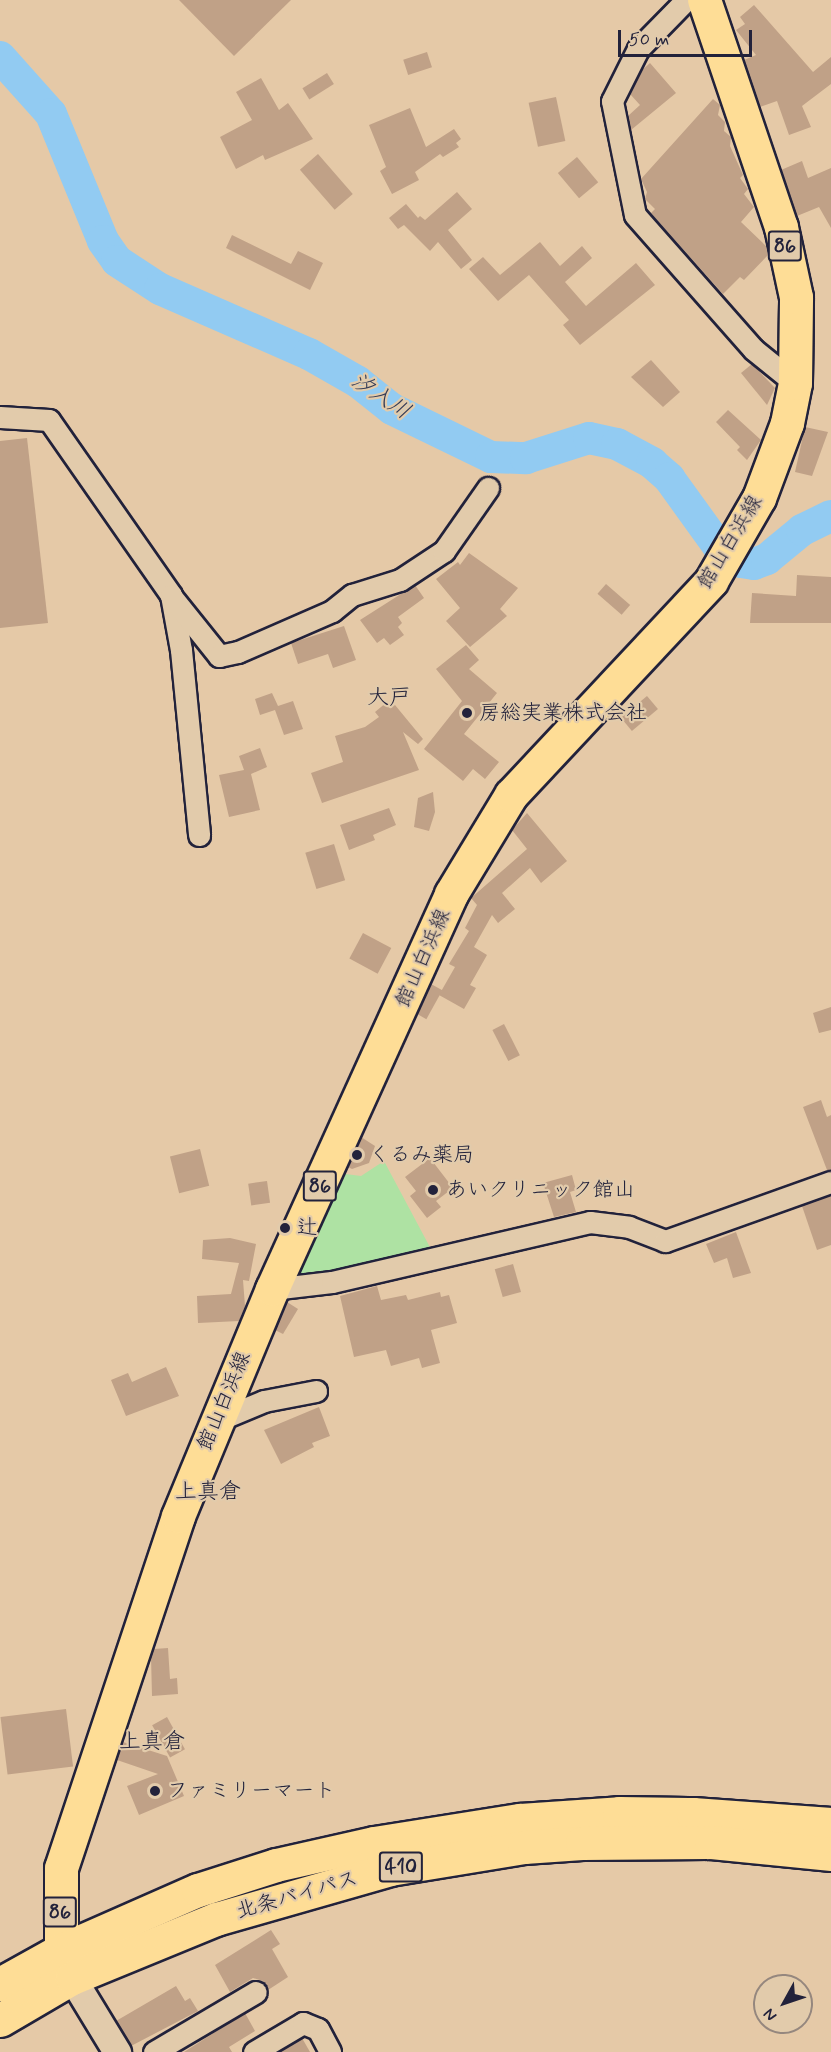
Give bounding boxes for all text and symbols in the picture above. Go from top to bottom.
scale bar [621,18,754,56]
text: 50 m [629,28,669,52]
road number: 86 [767,229,803,263]
water label: 汐入川 [345,368,415,426]
street label: 館山白浜線 [692,491,768,593]
district label: 大戸 [367,686,411,712]
place label: 房総実業株式会社 [479,700,647,726]
marker: 房総実業株式会社 [460,706,474,720]
street label: 館山白浜線 [390,905,456,1011]
place label: くるみ薬局 [369,1142,474,1168]
marker: くるみ薬局 [350,1148,364,1162]
road number: 86 [302,1169,338,1203]
place label: あいクリニック館山 [446,1177,635,1203]
marker: あいクリニック館山 [424,1181,442,1199]
place label: 辻 [297,1215,318,1241]
marker: 辻 [278,1221,292,1235]
street label: 館山白浜線 [192,1348,256,1454]
district label: 上真倉 [175,1480,241,1506]
district label: 上真倉 [119,1730,185,1756]
place label: ファミリーマート [167,1778,335,1804]
marker: ファミリーマート [148,1784,162,1798]
road number: 410 [378,1850,424,1884]
street label: 北条バイパス [233,1866,361,1924]
road number: 86 [42,1895,78,1929]
north arrow [753,1974,813,2034]
text: N [759,2004,782,2025]

